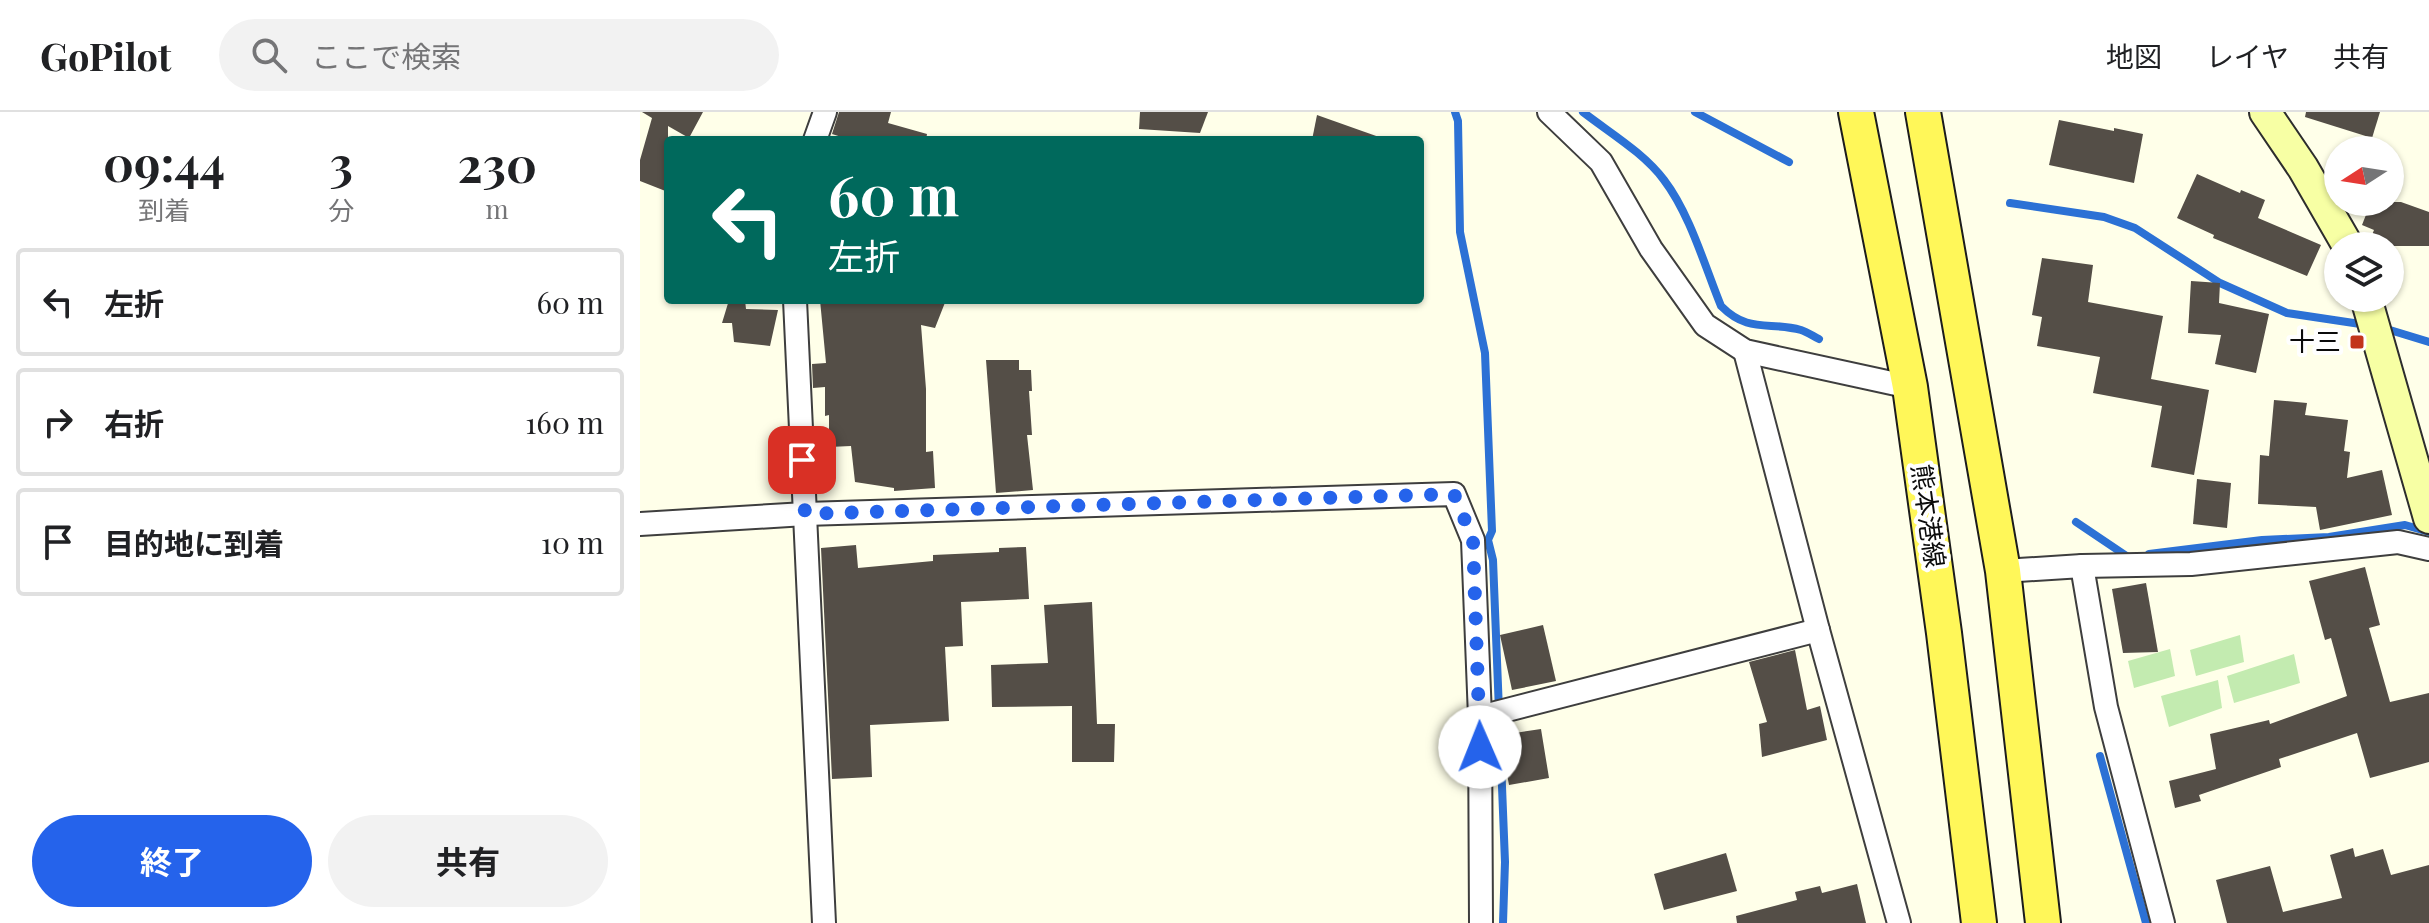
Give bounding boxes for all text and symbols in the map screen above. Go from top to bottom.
search box [219,19,779,91]
text: GoPilot [40,30,171,81]
icon: search [247,33,291,77]
text: ここで検索 [311,36,461,76]
text: 地図 [2106,37,2162,74]
text: レイヤ [2206,37,2289,74]
text: 共有 [2333,37,2389,74]
text: 09:44 [103,130,225,194]
text: 3 [330,130,353,194]
text: 230 [457,131,537,195]
north arrow [2324,136,2404,216]
map controls [2324,136,2404,312]
text: 60 m [828,156,959,231]
icon: left [696,168,800,272]
text: m [486,191,509,226]
text: 到着 [138,192,190,227]
text: 分 [328,192,354,227]
text: 左折 [828,231,900,279]
button: layers [2324,232,2404,312]
icon: left [36,280,80,324]
text: 60 m [536,282,604,322]
text: 左折 [104,283,164,323]
place label: 十三 [2289,323,2341,358]
marker: 十三 [2348,333,2366,351]
icon: right [36,400,80,444]
text: 160 m [525,402,604,442]
text: 右折 [104,403,164,443]
pin [768,426,836,494]
icon: arrive [780,438,824,482]
street label: 熊本港線 [1905,462,1954,570]
icon: arrive [36,520,80,564]
text: 10 m [541,522,604,562]
text: 目的地に到着 [104,523,284,563]
position arrow [1438,705,1522,789]
button: 終了 [32,815,312,907]
button: 共有 [328,815,608,907]

